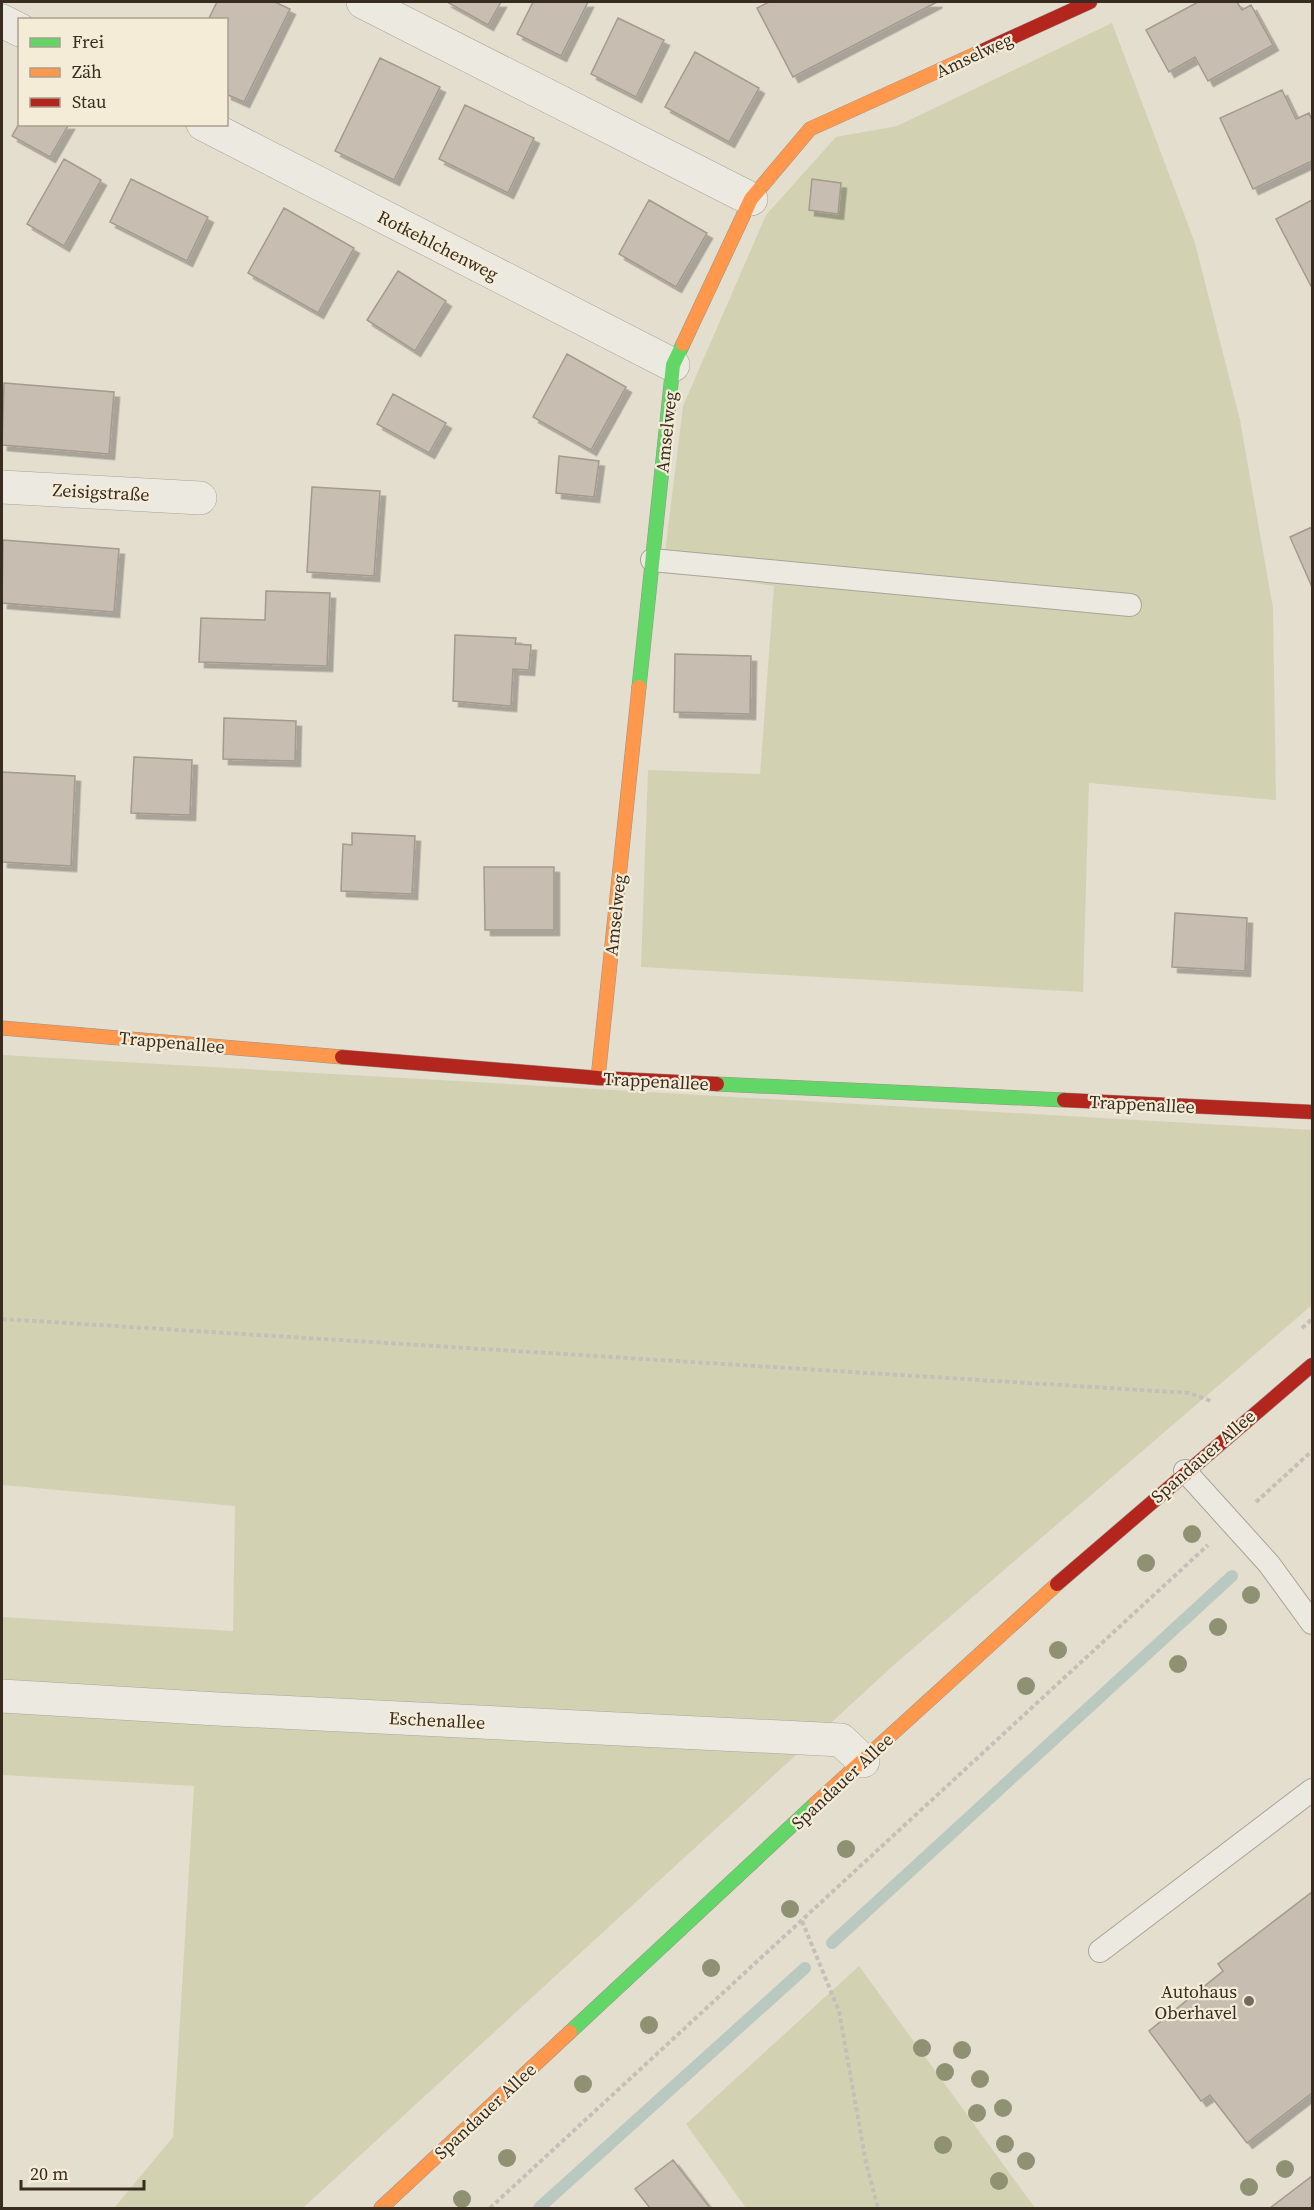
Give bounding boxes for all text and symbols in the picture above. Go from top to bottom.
legend [18,18,228,126]
street label: Amselweg [932,26,1016,84]
text: Frei [72,29,104,54]
text: Zäh [72,59,102,84]
text: Stau [72,89,107,114]
street label: Rotkehlchenweg [373,204,503,286]
street label: Amselweg [649,390,683,474]
street label: Zeisigstraße [52,477,150,507]
street label: Amselweg [598,873,632,957]
street label: Trappenallee [118,1025,226,1059]
street label: Trappenallee [603,1066,709,1096]
street label: Trappenallee [1089,1089,1195,1119]
street label: Spandauer Allee [1145,1404,1261,1508]
street label: Eschenallee [388,1705,486,1735]
street label: Spandauer Allee [786,1727,898,1835]
place label: Autohaus Oberhavel [1155,1979,1237,2025]
marker: Autohaus Oberhavel [1242,1994,1256,2008]
street label: Spandauer Allee [429,2057,541,2165]
scale bar [21,2153,144,2191]
text: 20 m [30,2161,68,2186]

